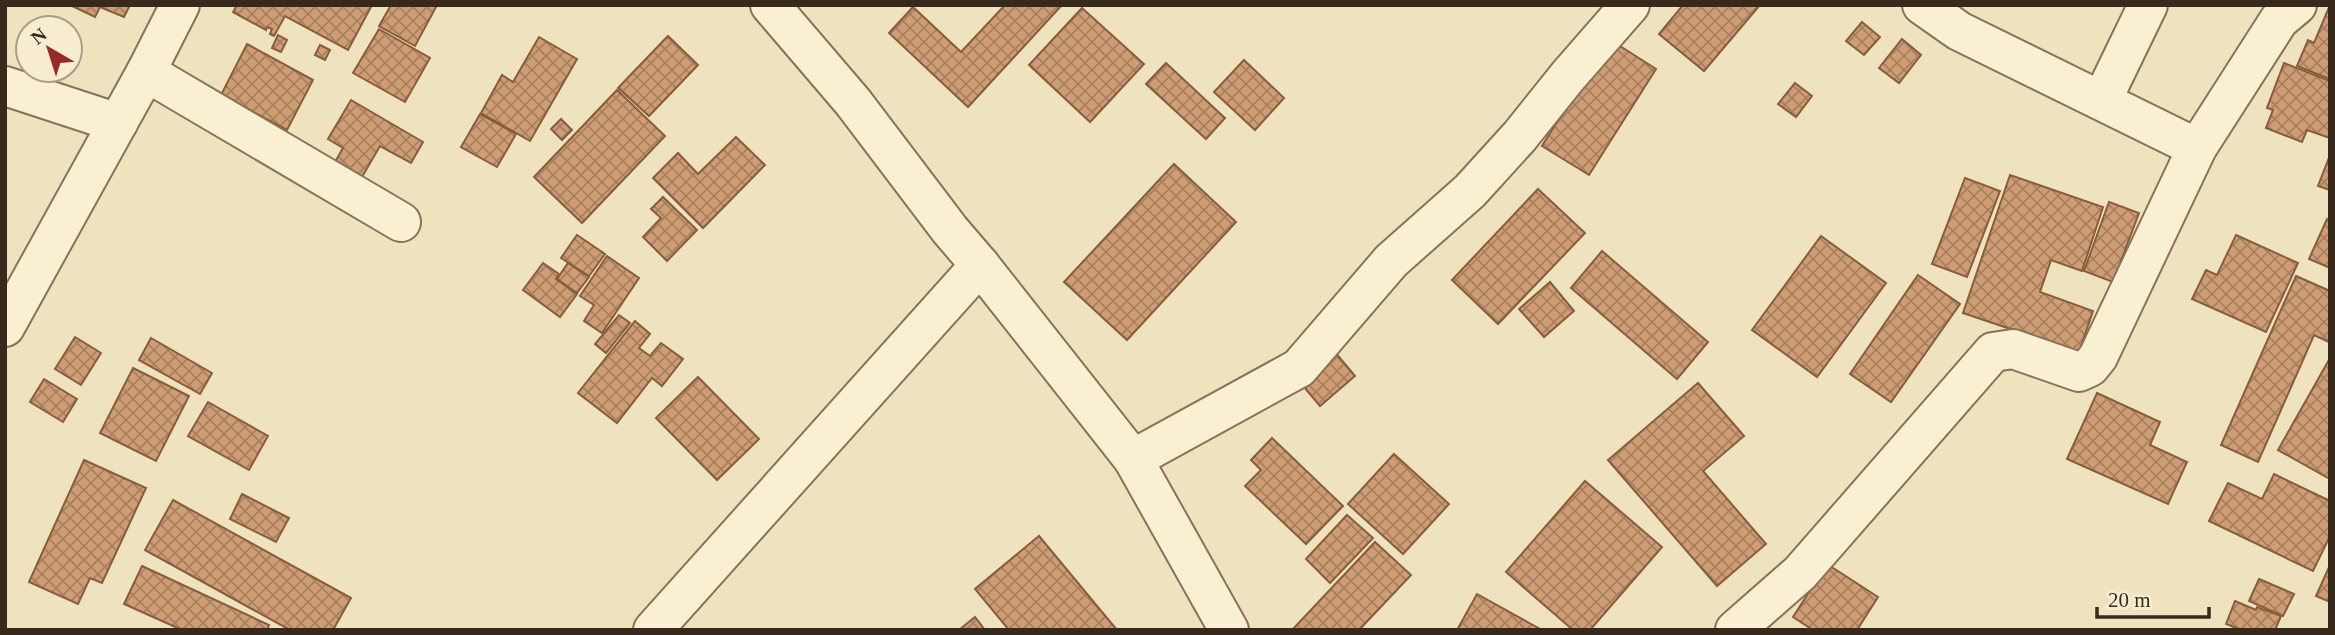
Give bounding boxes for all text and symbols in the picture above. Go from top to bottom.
north arrow [14,14,84,84]
text: N [27,24,51,49]
scale bar [2097,576,2209,620]
text: 20 m [2108,588,2151,612]

